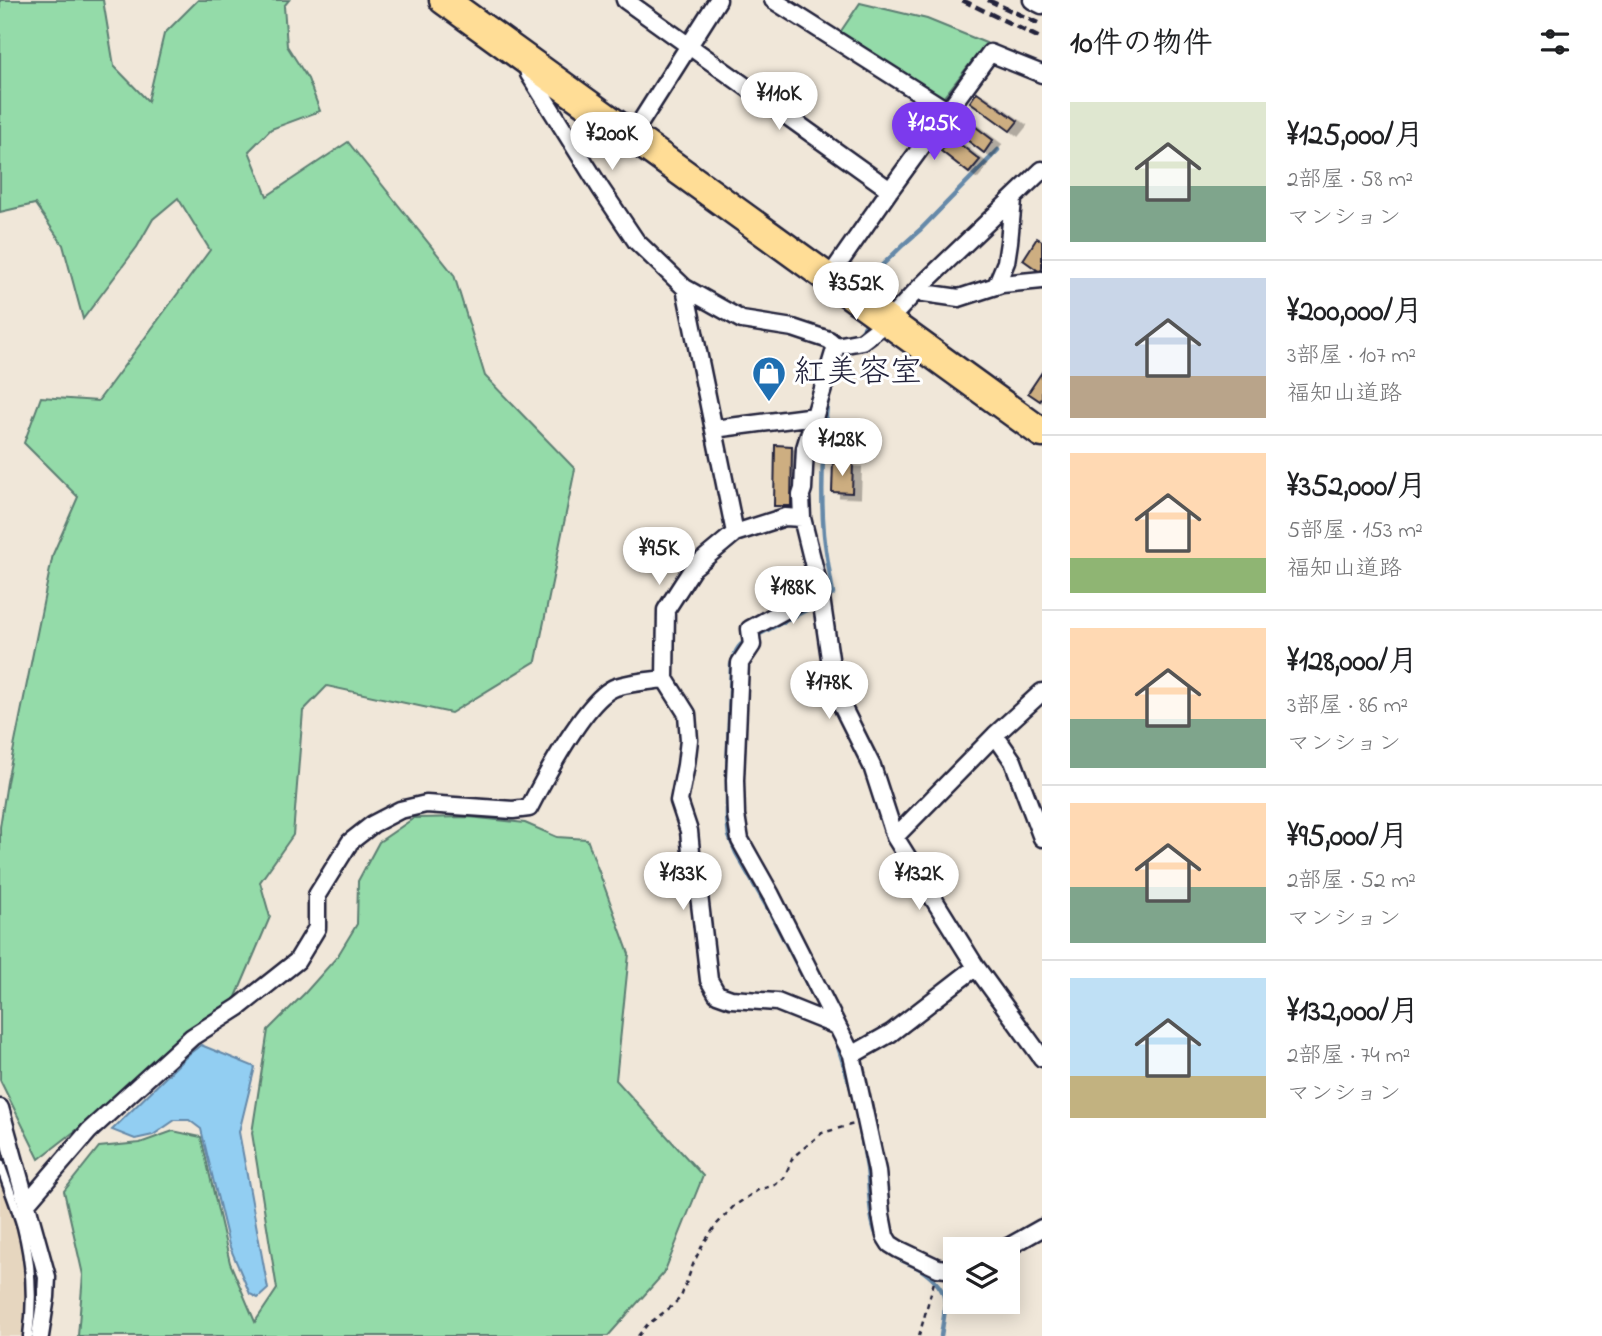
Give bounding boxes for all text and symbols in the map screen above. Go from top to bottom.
text: 10件の物件 [1070,23,1213,67]
icon: filters [1536,23,1574,61]
pin: ¥110K [730,72,828,132]
text: ¥110K [757,78,801,111]
pin: ¥125K [885,102,983,162]
text: ¥125K [908,108,960,141]
pin: ¥200K [563,113,661,172]
text: ¥125,000/月 [1287,115,1424,159]
text: ¥200K [586,118,638,151]
icon: home [1126,130,1210,214]
text: 2部屋 · 58 m² [1287,164,1413,197]
text: マンション [1287,202,1401,235]
pin: ¥352K [807,262,905,322]
text: ¥352K [829,268,883,301]
text: ¥200,000/月 [1287,291,1423,335]
icon: home [1126,306,1210,390]
text: 3部屋 · 107 m² [1287,340,1416,373]
place label: 紅美容室 [794,350,922,397]
shop icon: 紅美容室 [750,354,788,403]
text: 福知山道路 [1287,378,1402,411]
pin: ¥128K [793,419,891,478]
text: ¥128K [818,424,866,457]
text: ¥352,000/月 [1287,466,1427,510]
icon: home [1126,481,1210,565]
text: 5部屋 · 153 m² [1287,515,1423,548]
pin: ¥95K [618,528,700,587]
text: ¥95K [639,533,679,566]
text: 福知山道路 [1287,553,1402,586]
pin: ¥188K [744,566,842,626]
text: ¥188K [771,572,815,605]
text: ¥128,000/月 [1287,641,1418,685]
icon: home [1126,656,1210,740]
pin: ¥178K [780,662,878,721]
text: ¥178K [806,667,852,700]
text: 3部屋 · 86 m² [1287,690,1408,723]
text: マンション [1287,728,1401,761]
text: ¥95,000/月 [1287,816,1408,860]
icon: home [1126,831,1210,915]
pin: ¥133K [634,852,732,912]
pin: ¥132K [870,852,968,912]
text: ¥133K [660,858,706,891]
text: ¥132K [895,858,943,891]
text: 2部屋 · 52 m² [1287,865,1416,898]
text: マンション [1287,903,1401,936]
text: ¥132,000/月 [1287,991,1419,1035]
icon: home [1126,1006,1210,1090]
text: 2部屋 · 74 m² [1287,1040,1410,1073]
text: マンション [1287,1078,1401,1111]
map controls [943,1237,1020,1314]
button: layers [943,1237,1020,1314]

